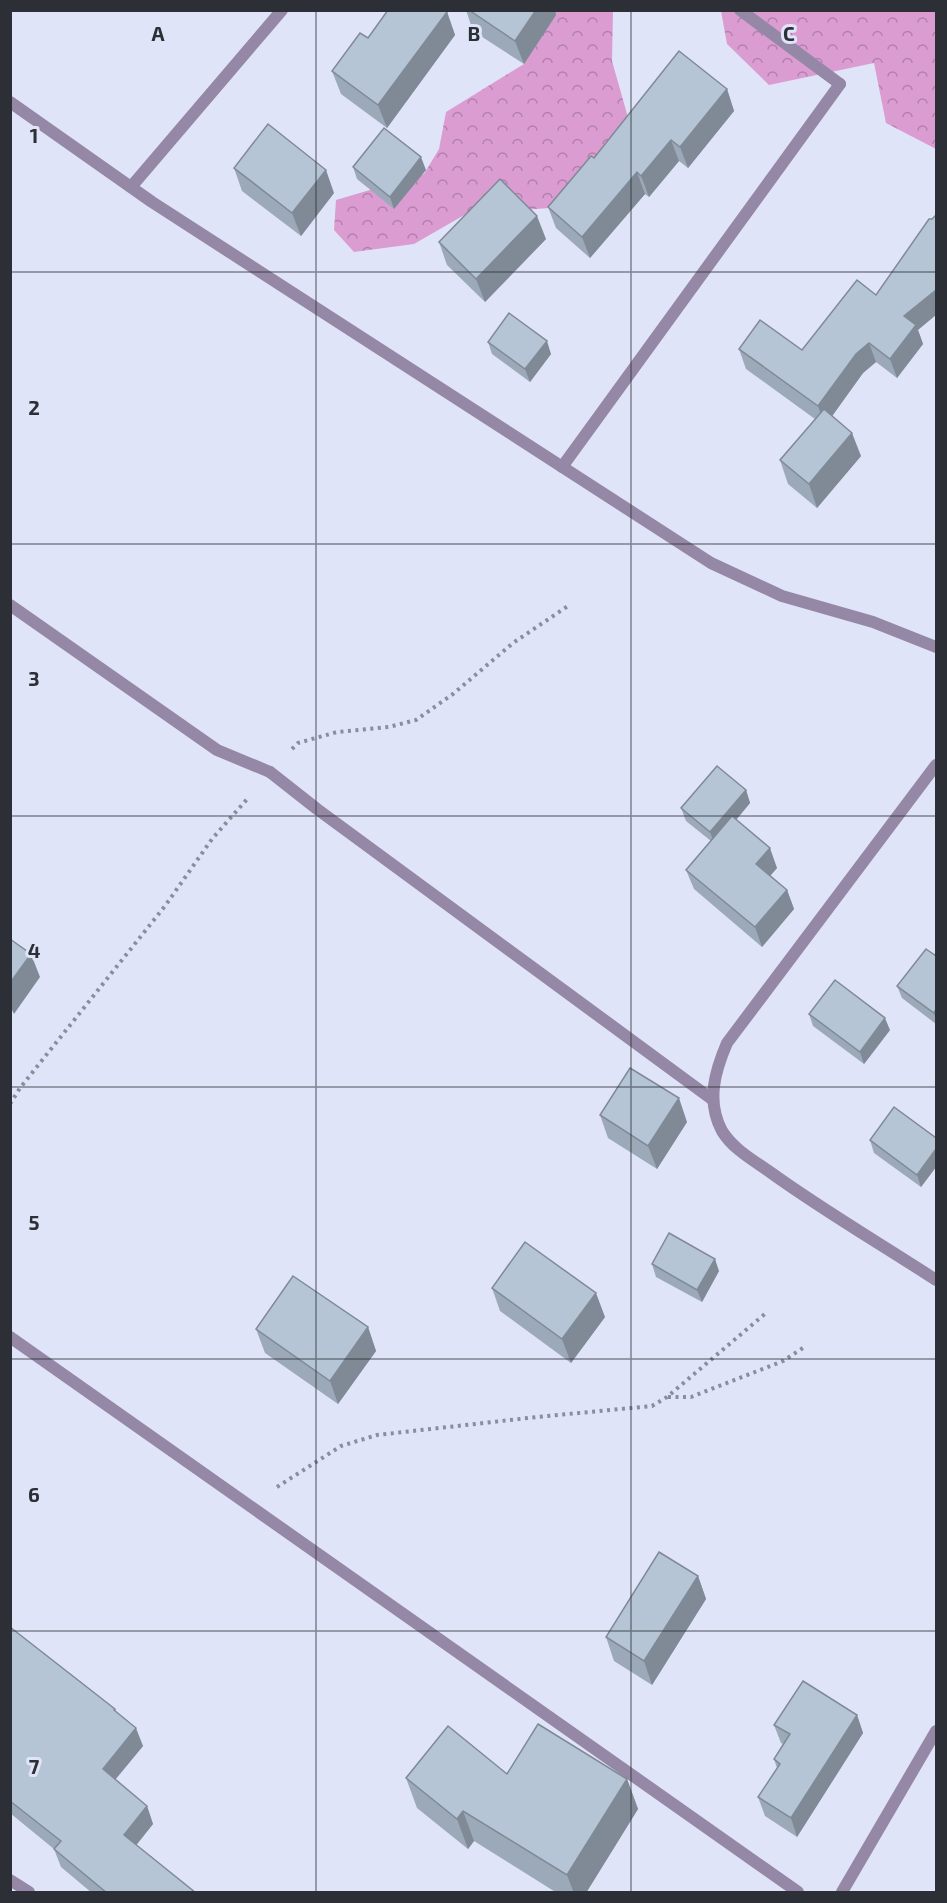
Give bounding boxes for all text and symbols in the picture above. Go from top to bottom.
text: A [151,21,165,45]
text: B [468,21,480,45]
text: C [783,21,795,45]
text: 1 [30,123,38,147]
text: 2 [28,395,40,419]
text: 3 [28,666,40,690]
text: 4 [28,938,41,962]
text: 5 [28,1210,40,1234]
text: 6 [28,1482,40,1506]
text: 7 [29,1754,40,1778]

